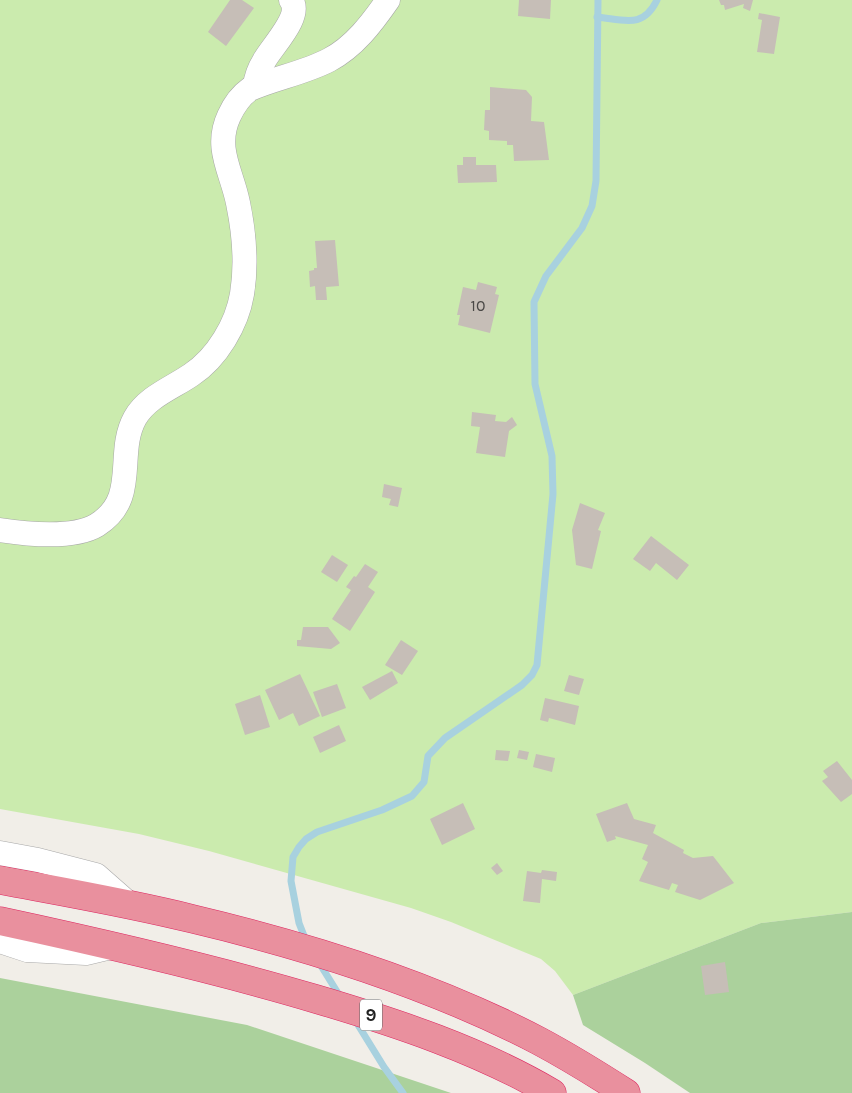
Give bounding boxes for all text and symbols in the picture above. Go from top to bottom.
house number: 10 [471,296,485,315]
road number: 9 [360,1000,382,1030]

